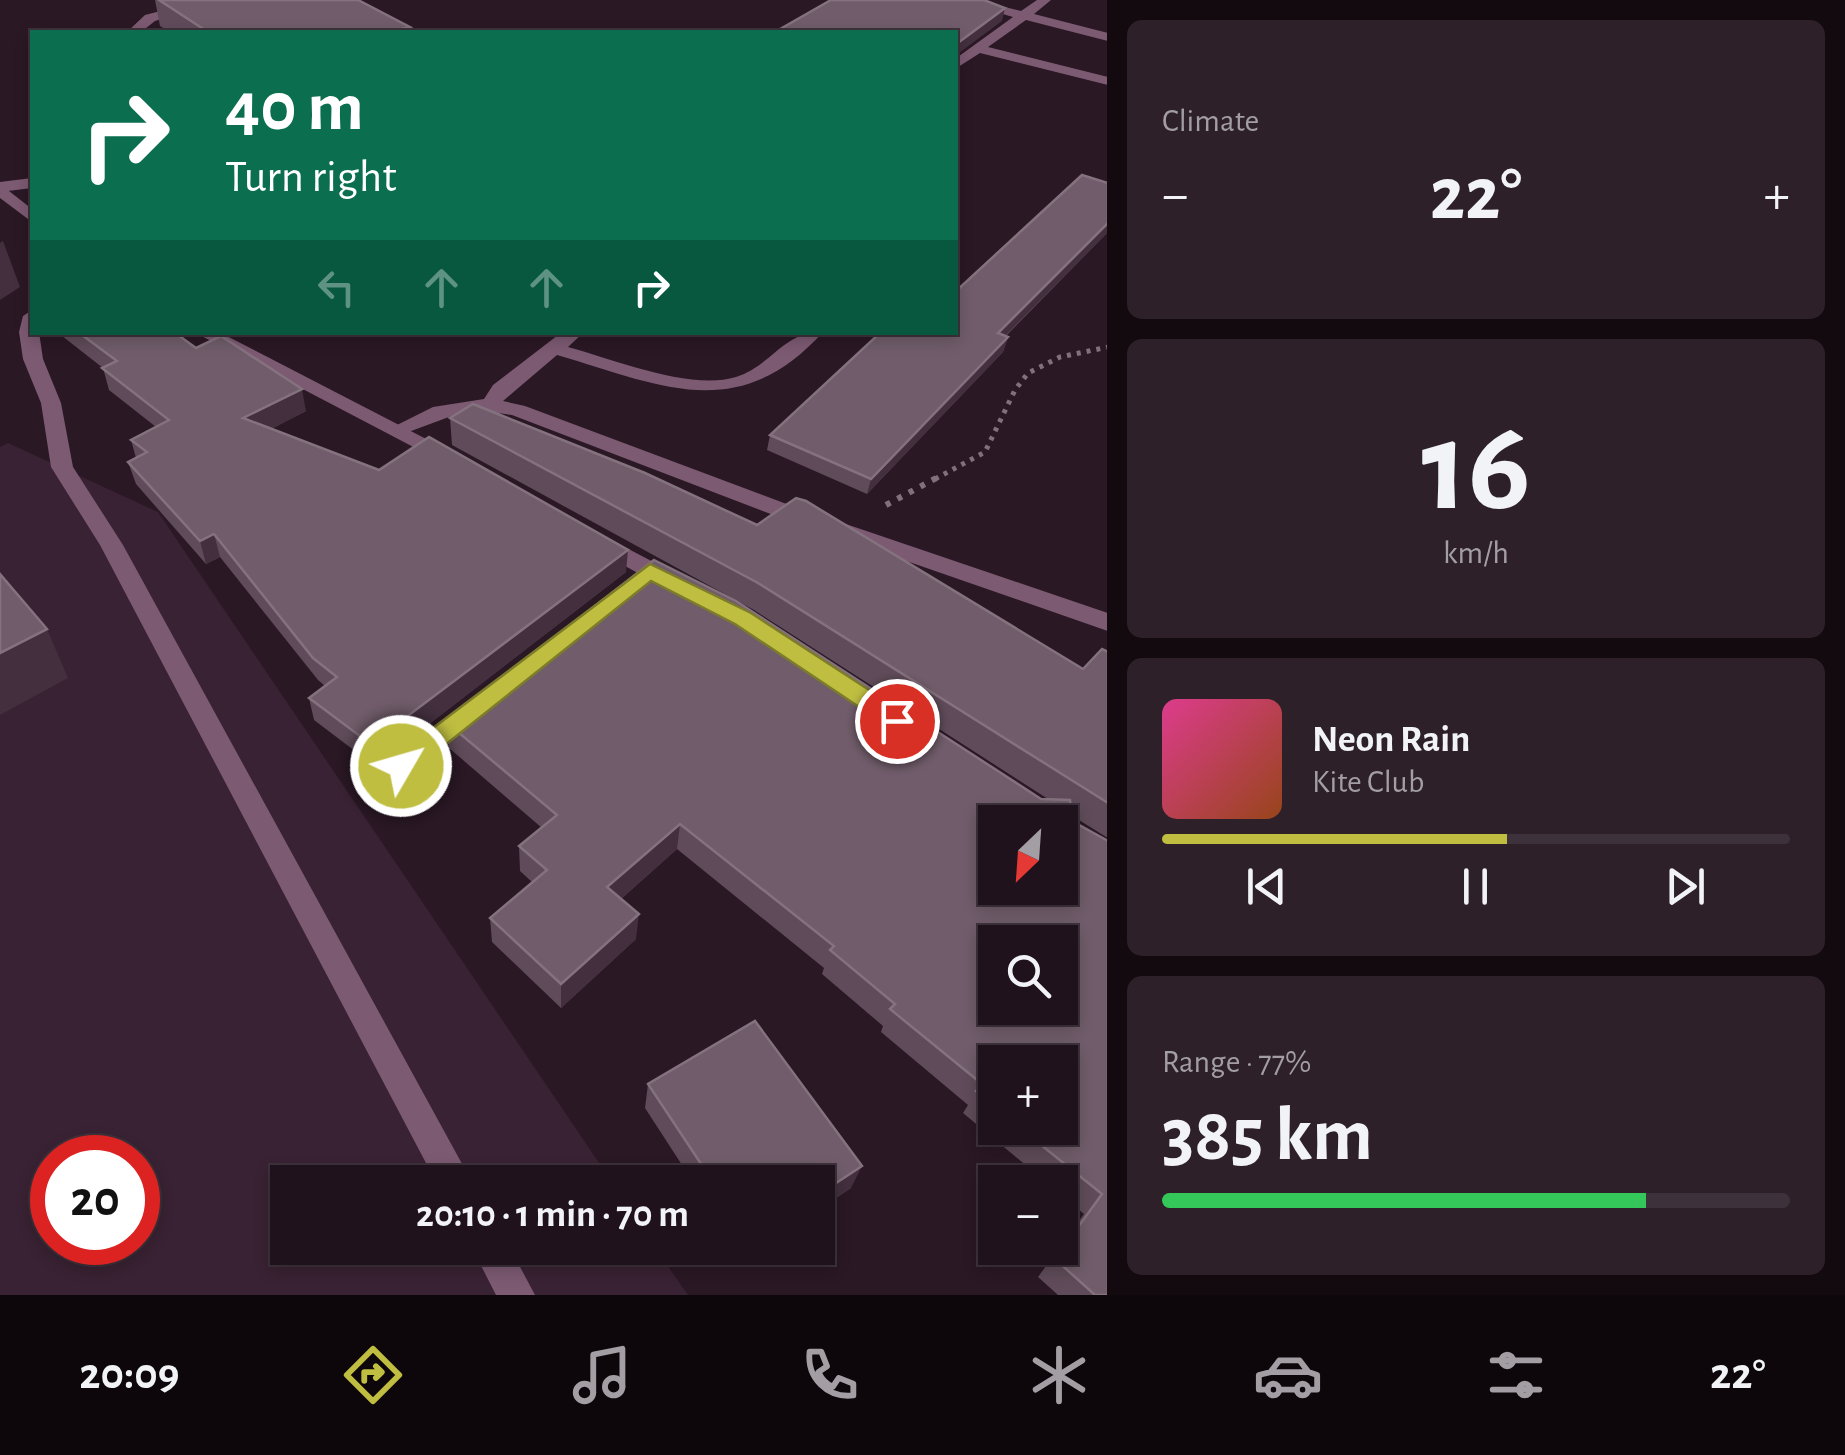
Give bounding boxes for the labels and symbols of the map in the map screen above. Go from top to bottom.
pin [855,679,940,764]
position arrow [349,714,453,818]
north arrow [978,805,1078,905]
speed limit sign: 20 [30,1135,160,1265]

